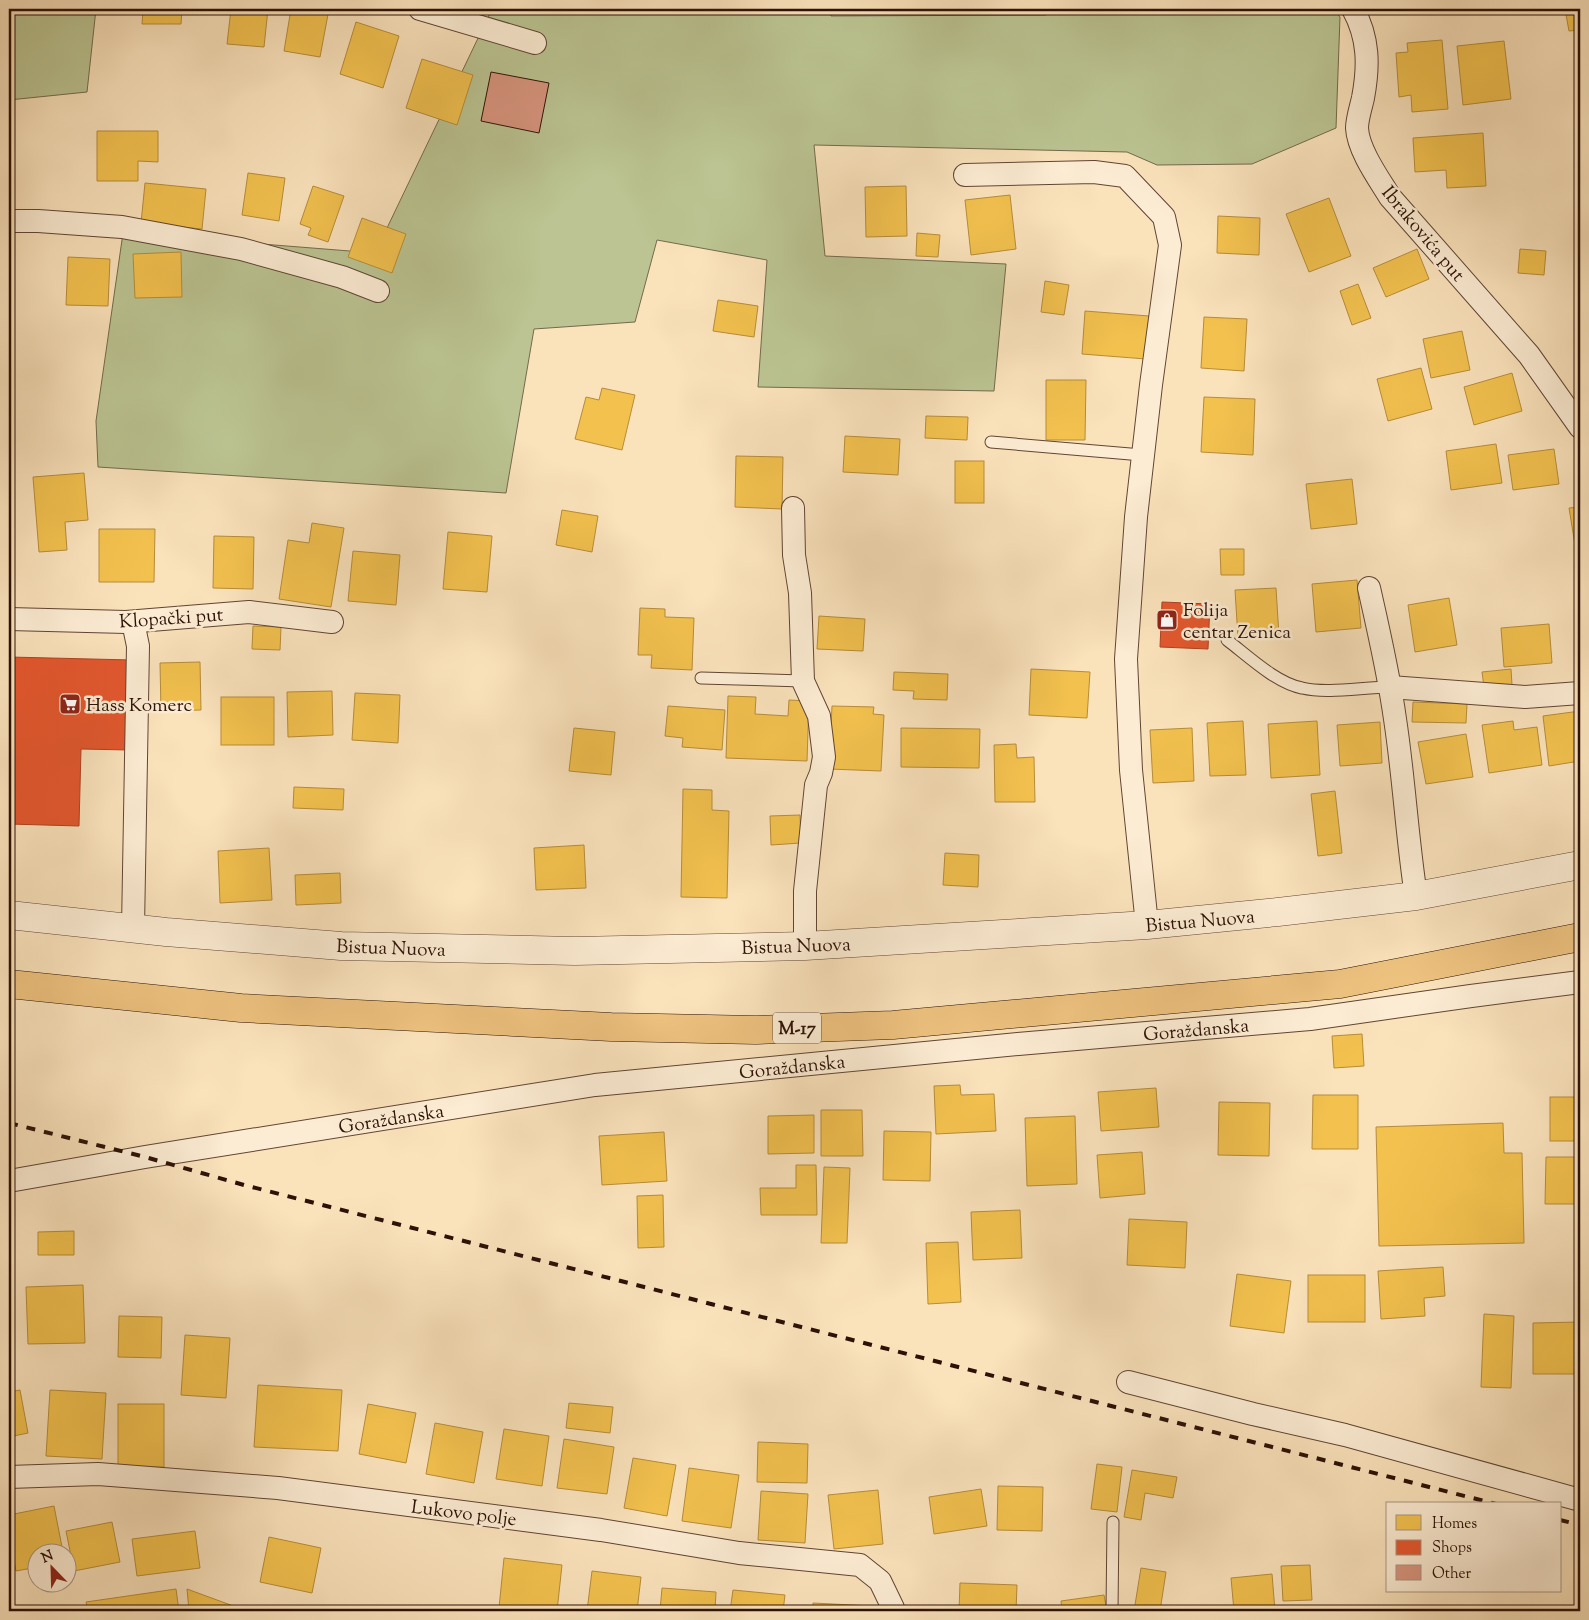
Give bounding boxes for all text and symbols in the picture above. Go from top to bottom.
street label: Ibrakovića put [1374,181,1470,289]
place label: Folija centar Zenica [1183,598,1291,647]
street label: Klopački put [118,602,225,637]
shop icon: Folija centar Zenica [1155,608,1179,632]
supermarket icon: Hass Komerc [58,692,82,716]
place label: Hass Komerc [86,693,193,720]
street label: Bistua Nuova [1144,904,1256,941]
street label: Bistua Nuova [741,932,852,963]
street label: Bistua Nuova [336,934,446,965]
road number: M-17 [773,1012,821,1044]
street label: Goraždanska [1142,1013,1251,1050]
street label: Goraždanska [738,1049,847,1087]
street label: Goraždanska [337,1099,446,1142]
street label: Lukovo polje [409,1495,518,1534]
legend [1386,1502,1562,1592]
text: Homes [1432,1514,1477,1535]
text: Shops [1432,1538,1472,1559]
north arrow [28,1542,78,1592]
text: N [39,1546,57,1569]
text: Other [1432,1564,1472,1585]

